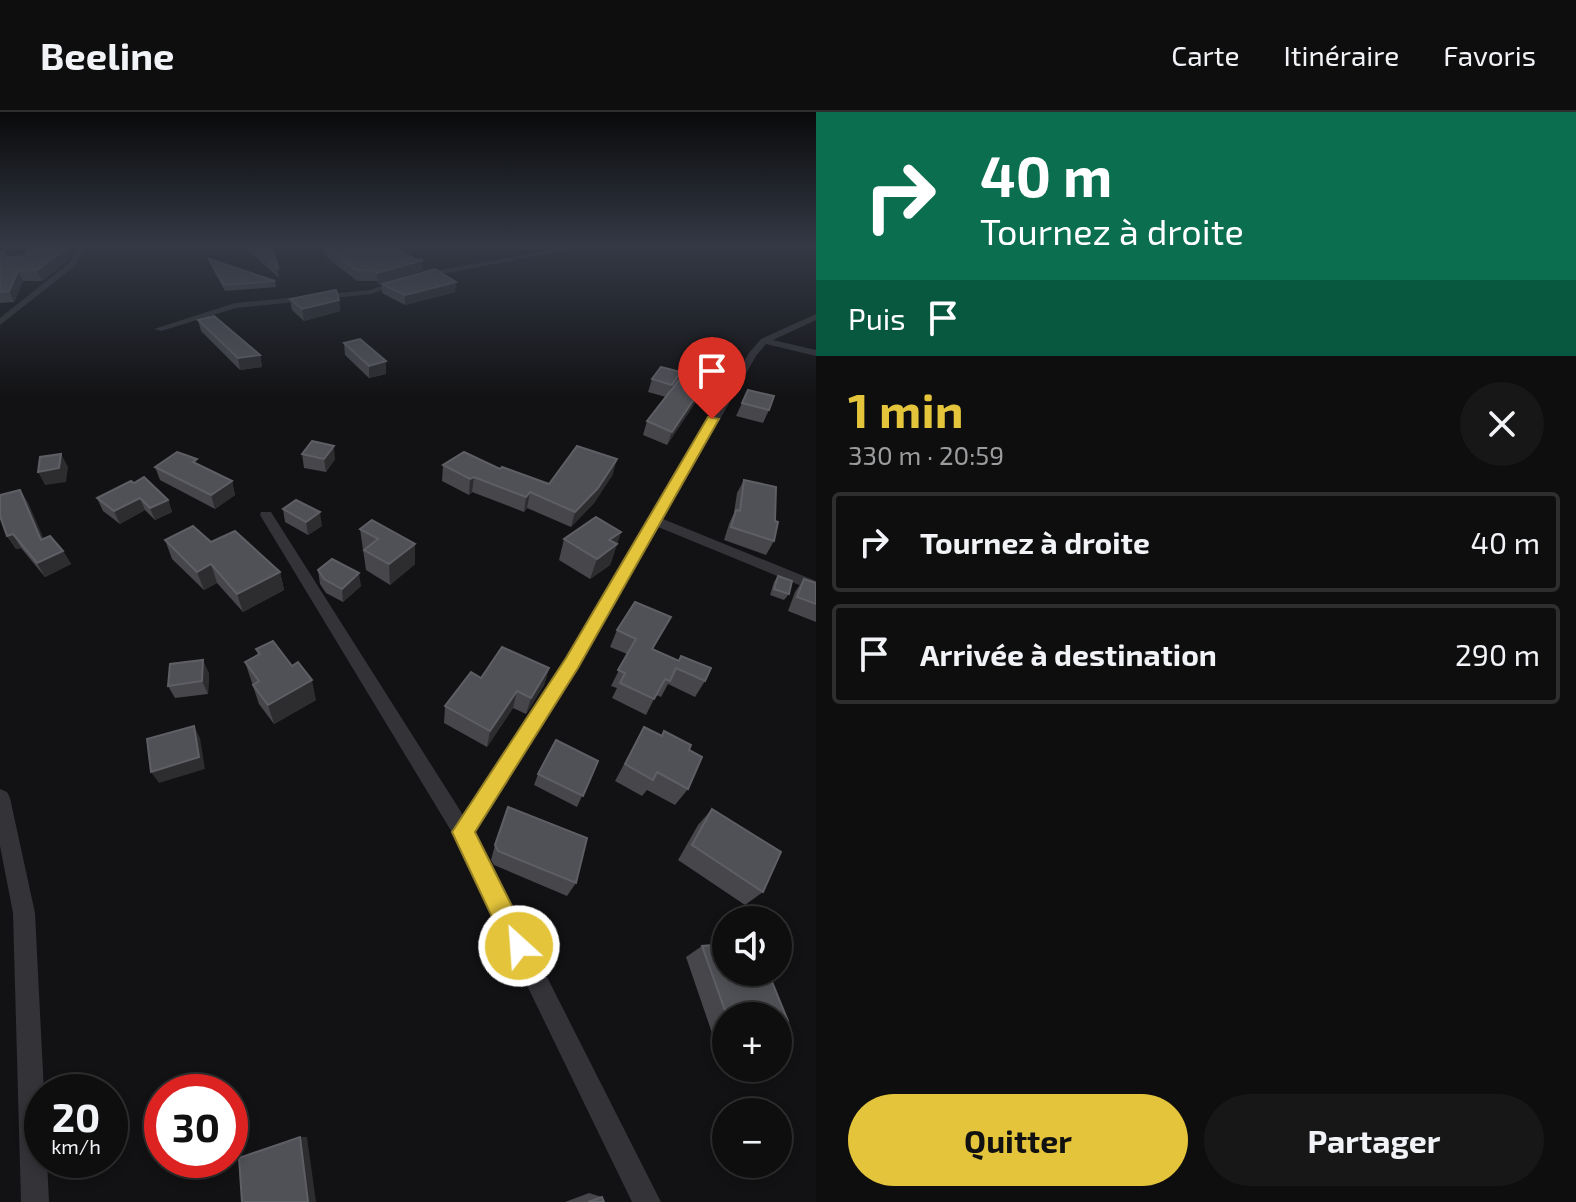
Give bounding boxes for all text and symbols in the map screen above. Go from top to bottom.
text: Beeline [40,32,174,78]
text: Carte [1171,38,1240,72]
text: Itinéraire [1284,38,1399,72]
text: Favoris [1443,38,1536,72]
text: 40 m [980,141,1112,208]
icon: right [848,144,952,248]
text: Tournez à droite [980,209,1244,252]
icon: arrive [921,296,965,340]
text: Puis [848,300,905,336]
pin [678,337,746,419]
icon: arrive [690,349,734,393]
text: 1 min [848,380,964,438]
button: close [1460,382,1544,466]
text: 330 m · 20:59 [848,439,1004,470]
icon: right [852,520,896,564]
text: Tournez à droite [920,524,1150,560]
text: 40 m [1470,524,1540,560]
icon: arrive [852,632,896,676]
text: Arrivée à destination [920,636,1217,672]
text: 290 m [1455,636,1540,672]
position arrow [477,904,561,988]
map controls [712,906,792,1178]
button: sound [712,906,792,986]
button: + [712,1002,792,1082]
speed limit sign: 30 [144,1074,248,1178]
text: 20 [52,1092,100,1140]
button: Quitter [848,1094,1188,1186]
button: Partager [1204,1094,1544,1186]
button: − [712,1098,792,1178]
text: km/h [51,1134,101,1158]

